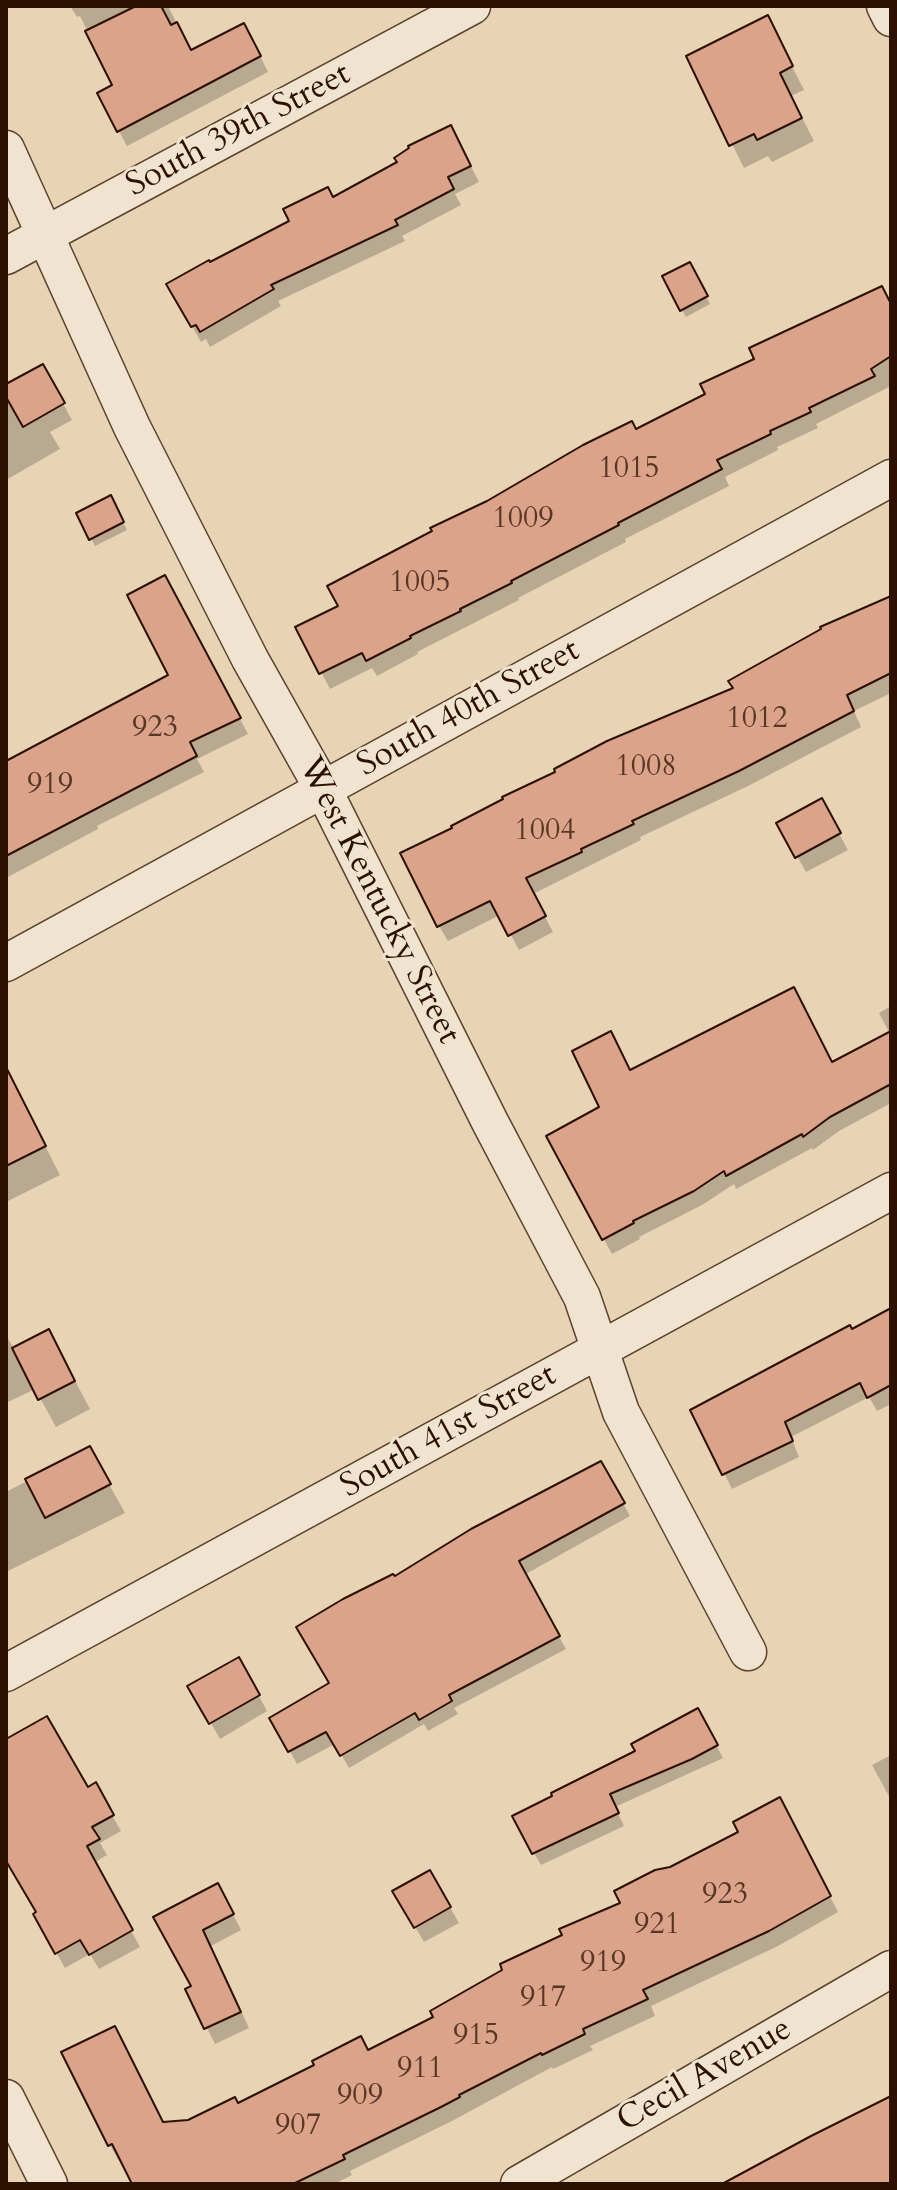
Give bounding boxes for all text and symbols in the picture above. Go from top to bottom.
street label: South 39th Street [120,55,358,207]
house number: 1015 [598,452,660,488]
house number: 1009 [492,502,554,538]
house number: 1005 [389,566,451,602]
street label: South 40th Street [351,631,587,787]
house number: 1012 [726,702,788,738]
house number: 923 [132,711,178,747]
house number: 1008 [615,750,677,786]
street label: West Kentucky Street [288,751,468,1051]
house number: 919 [27,768,73,804]
house number: 1004 [514,814,576,850]
street label: South 41st Street [334,1356,564,1508]
house number: 923 [702,1878,748,1914]
house number: 921 [634,1908,680,1944]
house number: 919 [580,1946,626,1982]
house number: 917 [520,1981,566,2017]
street label: Cecil Avenue [611,2010,799,2142]
house number: 915 [453,2019,499,2055]
house number: 911 [397,2052,443,2088]
house number: 909 [337,2079,383,2115]
house number: 907 [275,2109,321,2145]

